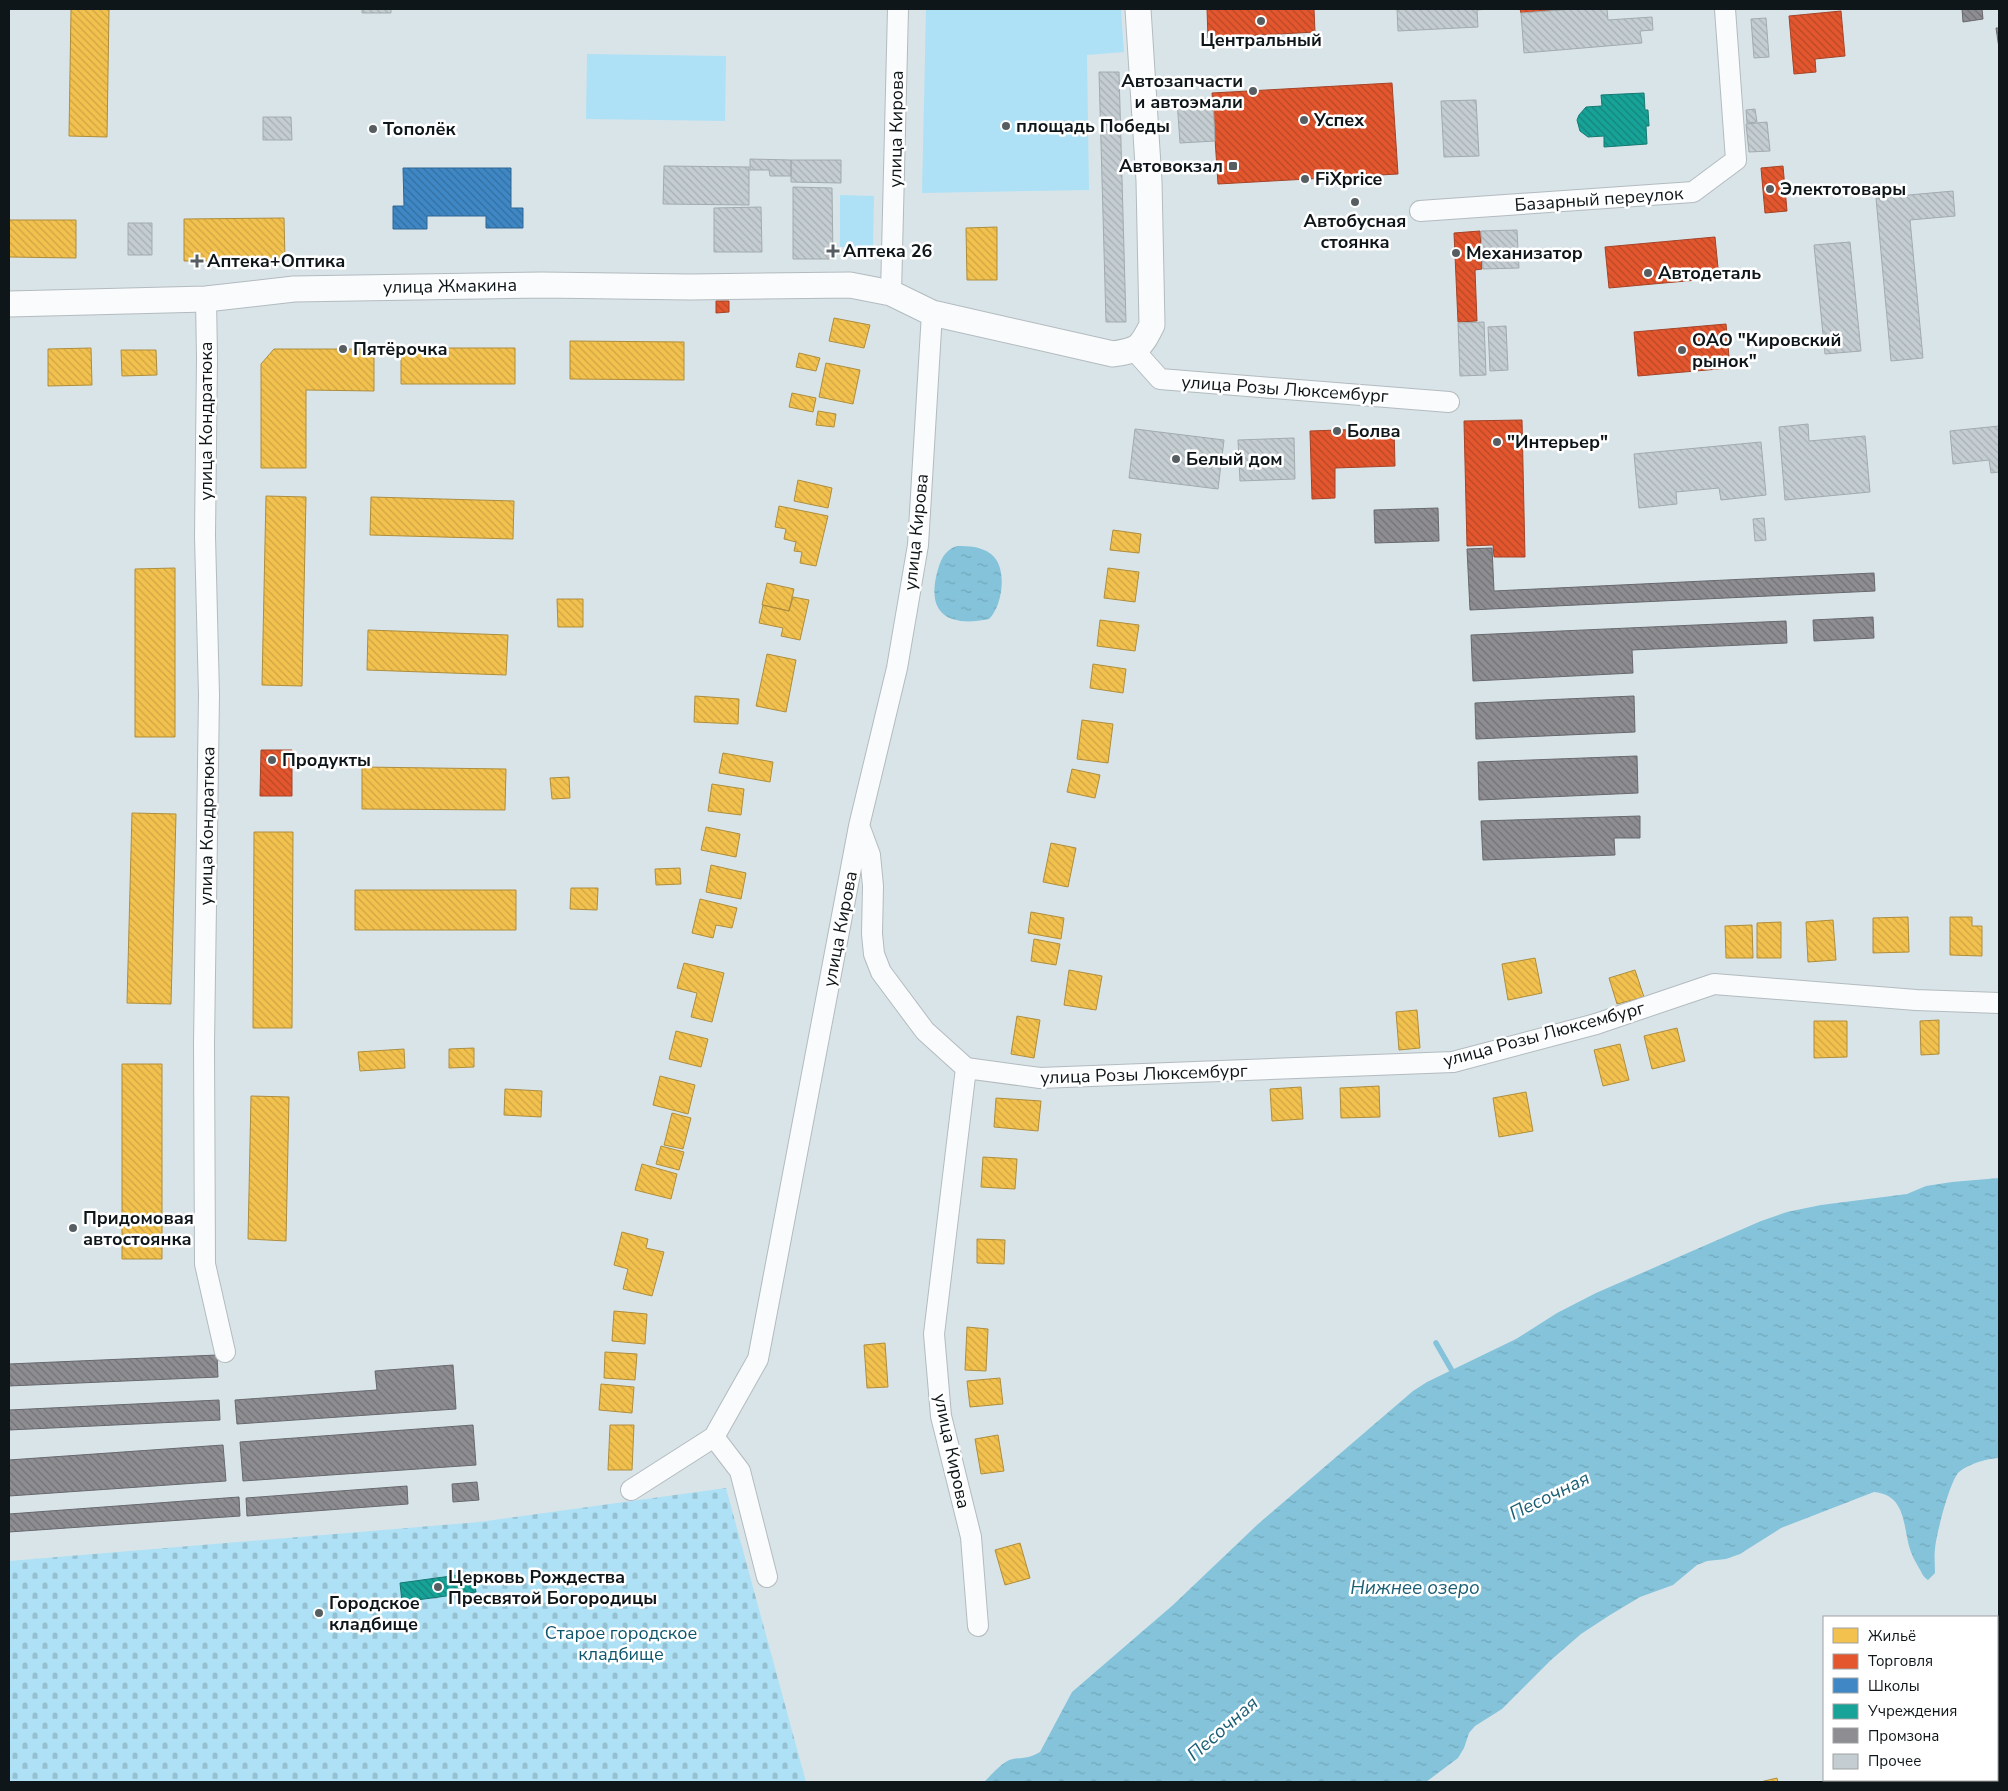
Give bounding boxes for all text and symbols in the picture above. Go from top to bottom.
marker: Центральный [1255,15,1267,27]
place label: Центральный [1200,28,1322,52]
place label: Автозапчасти и автоэмали [1121,69,1243,114]
street label: улица Кирова [883,70,909,188]
marker: Автозапчасти и автоэмали [1247,85,1259,97]
place label: Успех [1313,108,1365,132]
place label: площадь Победы [1016,114,1170,138]
marker: Успех [1298,114,1310,126]
place label: Тополёк [383,117,456,141]
marker: площадь Победы [1000,120,1012,132]
marker: Тополёк [367,123,379,135]
place label: Автовокзал [1119,154,1223,178]
marker: Автовокзал [1227,160,1239,172]
place label: FiXprice [1315,167,1383,191]
marker: FiXprice [1299,173,1311,185]
place label: Электотовары [1780,177,1906,201]
street label: Базарный переулок [1514,181,1685,217]
marker: Электотовары [1764,183,1776,195]
marker: Автобусная стоянка [1349,196,1361,208]
place label: Автобусная стоянка [1304,209,1406,254]
place label: Аптека 26 [843,239,933,263]
place label: Механизатор [1466,241,1583,265]
marker: Аптека 26 [827,245,839,257]
marker: Механизатор [1450,247,1462,259]
place label: Аптека+Оптика [207,249,345,273]
marker: Аптека+Оптика [191,255,203,267]
place label: Автодеталь [1658,261,1761,285]
marker: Автодеталь [1642,267,1654,279]
street label: улица Жмакина [383,273,517,299]
place label: ОАО "Кировский рынок" [1692,328,1841,373]
place label: Пятёрочка [353,337,448,361]
street label: улица Кондратюка [194,341,218,501]
marker: Пятёрочка [337,343,349,355]
marker: ОАО "Кировский рынок" [1676,344,1688,356]
street label: улица Розы Люксембург [1181,370,1390,408]
place label: Болва [1347,419,1401,443]
marker: Болва [1331,425,1343,437]
place label: "Интерьер" [1507,430,1608,454]
marker: "Интерьер" [1491,436,1503,448]
place label: Белый дом [1186,447,1283,471]
marker: Белый дом [1170,453,1182,465]
street label: улица Кирова [898,472,934,592]
street label: улица Кондратюка [194,746,220,906]
place label: Продукты [282,748,371,772]
marker: Продукты [266,754,278,766]
street label: улица Кирова [817,869,863,989]
street label: улица Розы Люксембург [1441,995,1648,1072]
street label: улица Розы Люксембург [1040,1058,1248,1090]
place label: Придомовая автостоянка [83,1206,194,1251]
marker: Придомовая автостоянка [67,1222,79,1234]
street label: улица Кирова [928,1391,976,1511]
water label: Песочная [1505,1465,1594,1527]
place label: Церковь Рождества Пресвятой Богородицы [448,1565,657,1610]
water label: Нижнее озеро [1350,1575,1480,1601]
marker: Церковь Рождества Пресвятой Богородицы [432,1581,444,1593]
place label: Городское кладбище [329,1591,420,1636]
marker: Городское кладбище [313,1607,325,1619]
legend [1823,1616,1998,1781]
park label: Старое городское кладбище [545,1621,697,1666]
text: Жильё [1868,1626,1916,1646]
text: Торговля [1868,1651,1933,1671]
text: Школы [1868,1676,1920,1696]
water label: Песочная [1181,1691,1264,1767]
text: Учреждения [1867,1701,1957,1721]
text: Промзона [1868,1726,1939,1746]
text: Прочее [1868,1751,1921,1771]

